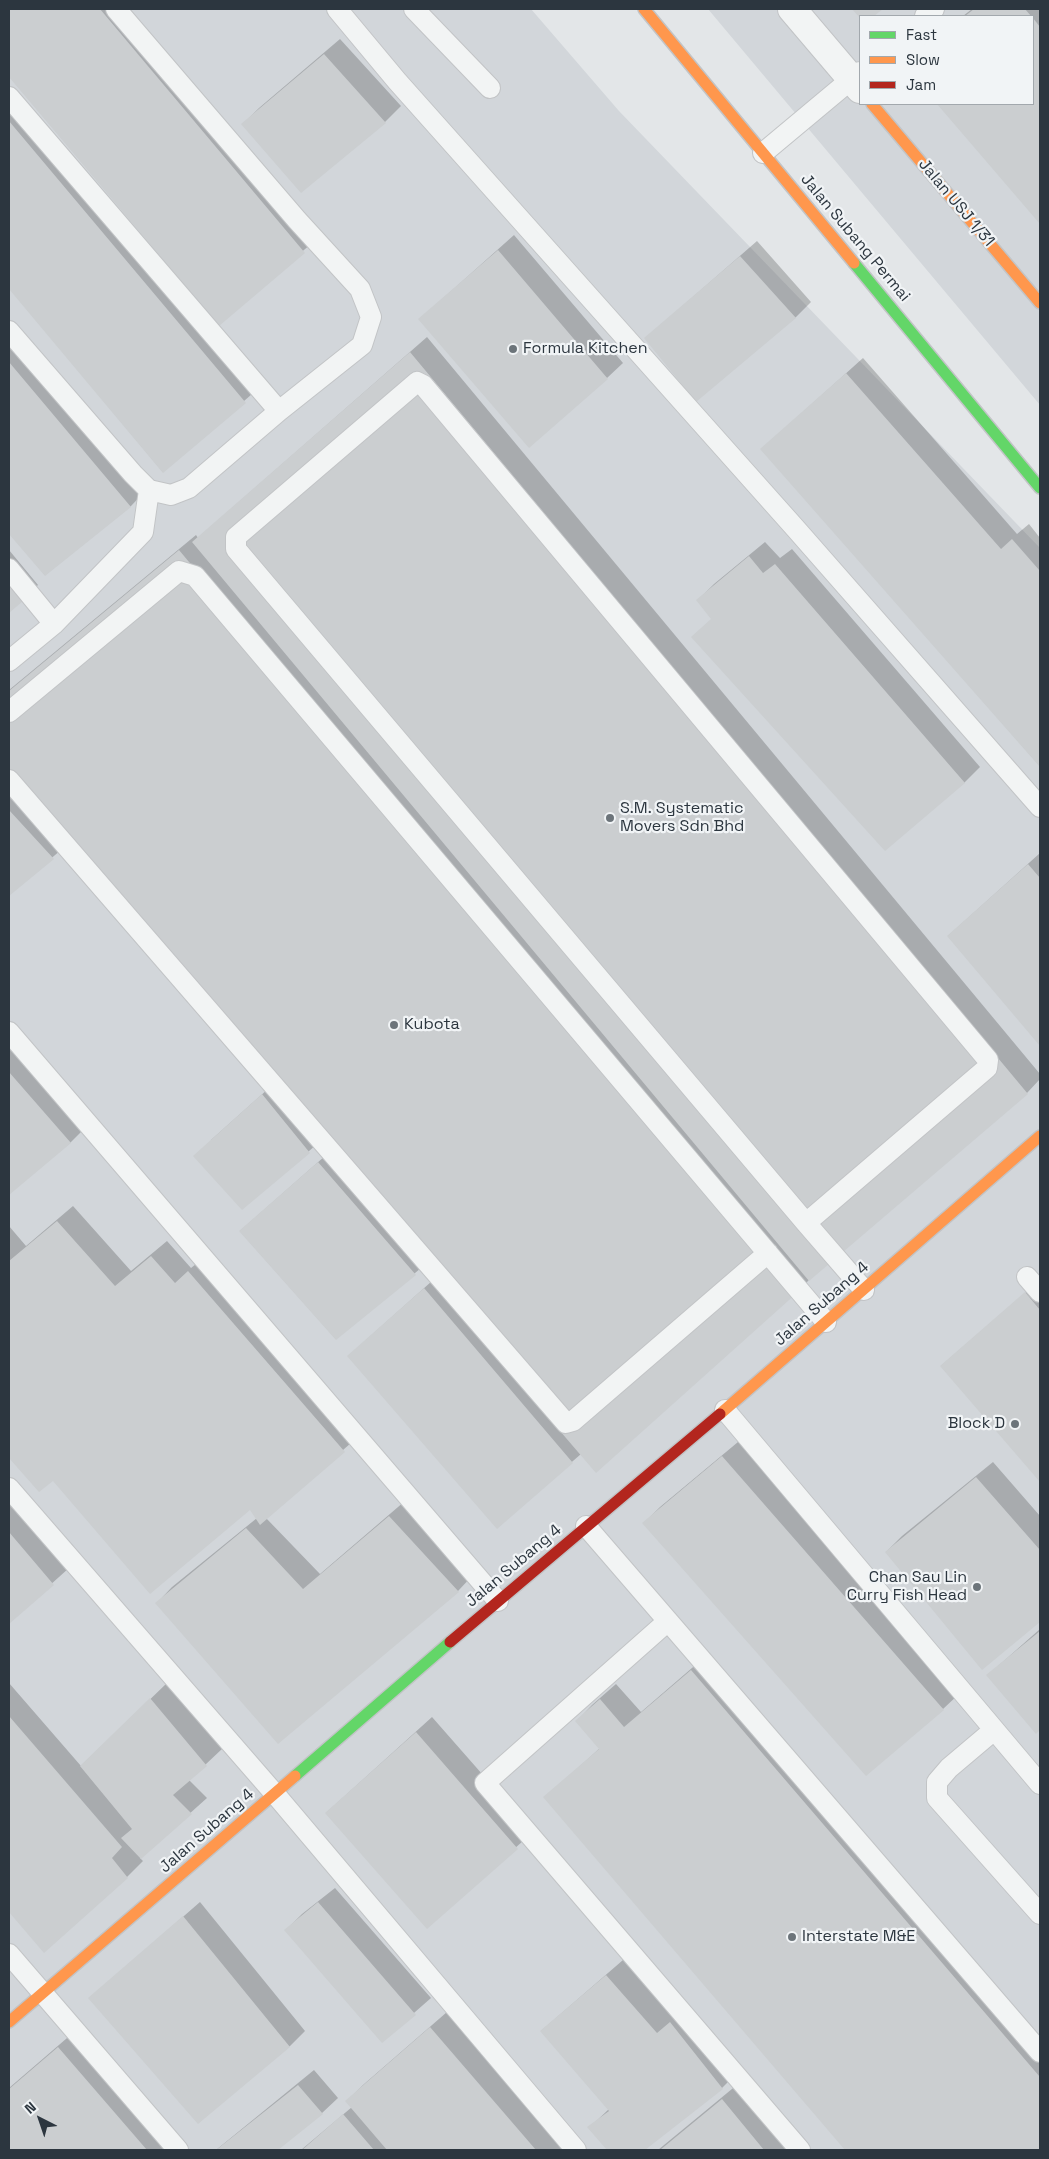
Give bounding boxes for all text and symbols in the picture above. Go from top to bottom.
legend [859,15,1034,105]
text: Fast [906,25,937,44]
text: Slow [906,50,940,69]
text: Jam [906,75,936,94]
street label: Jalan USJ 1/31 [914,155,998,251]
street label: Jalan Subang Permai [796,170,914,306]
place label: Formula Kitchen [523,339,648,359]
marker: Formula Kitchen [507,343,519,355]
place label: S.M. Systematic Movers Sdn Bhd [620,799,744,837]
marker: S.M. Systematic Movers Sdn Bhd [604,812,616,824]
place label: Kubota [404,1015,460,1035]
marker: Kubota [388,1019,400,1031]
street label: Jalan Subang 4 [771,1258,873,1350]
place label: Block D [948,1414,1005,1434]
marker: Block D [1009,1418,1021,1430]
street label: Jalan Subang 4 [462,1521,566,1611]
place label: Chan Sau Lin Curry Fish Head [847,1568,967,1606]
marker: Chan Sau Lin Curry Fish Head [971,1581,983,1593]
street label: Jalan Subang 4 [156,1785,258,1877]
place label: Interstate M&E [802,1927,915,1947]
marker: Interstate M&E [786,1931,798,1943]
north arrow [15,2094,65,2144]
text: N [21,2098,40,2118]

